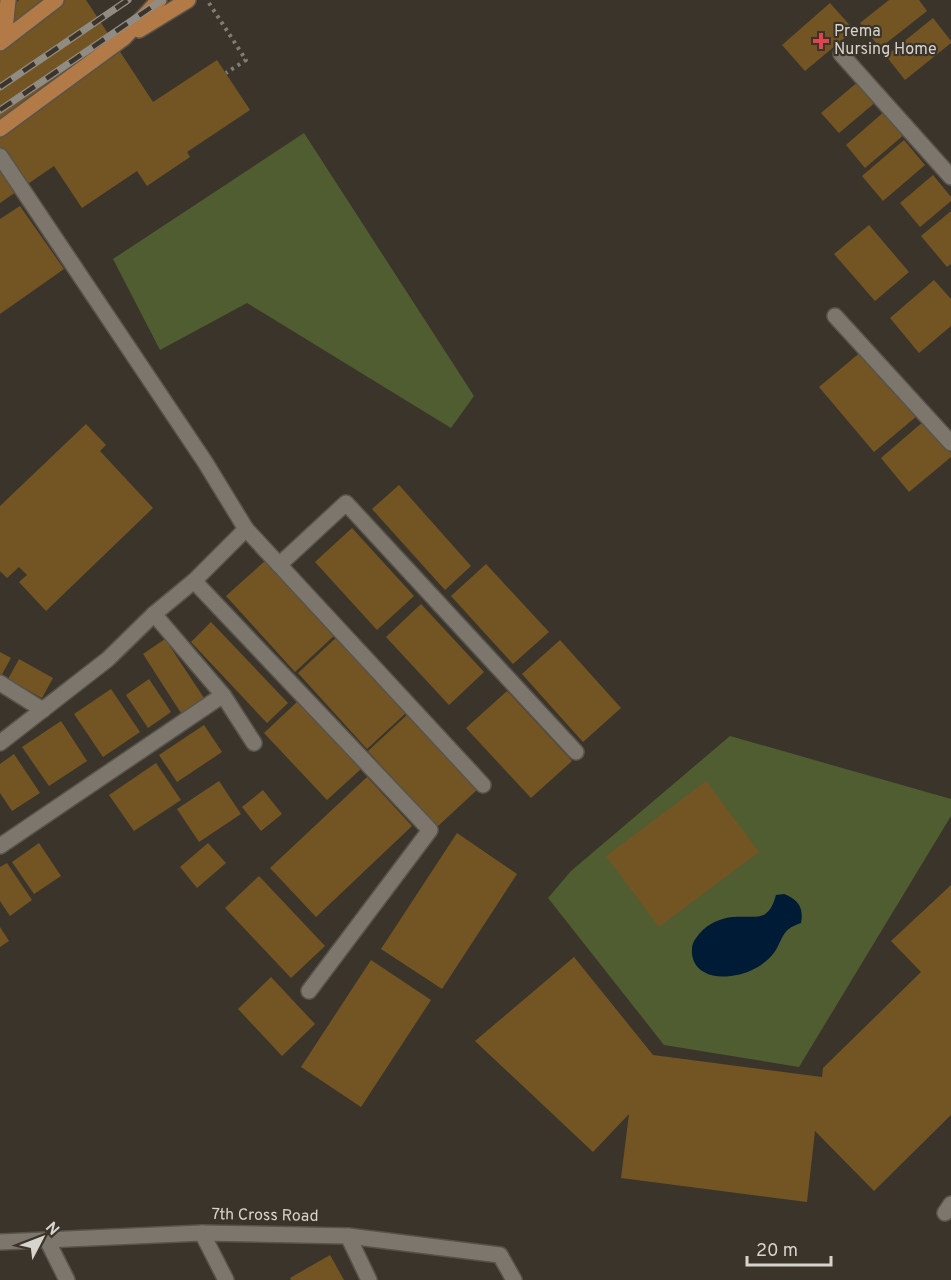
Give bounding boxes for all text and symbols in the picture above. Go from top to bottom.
place label: Prema Nursing Home [834,22,937,60]
marker: Prema Nursing Home [812,32,830,50]
street label: 7th Cross Road [211,1205,319,1227]
north arrow [12,1208,72,1268]
text: N [40,1218,63,1240]
scale bar [747,1229,831,1267]
text: 20 m [756,1240,798,1263]

